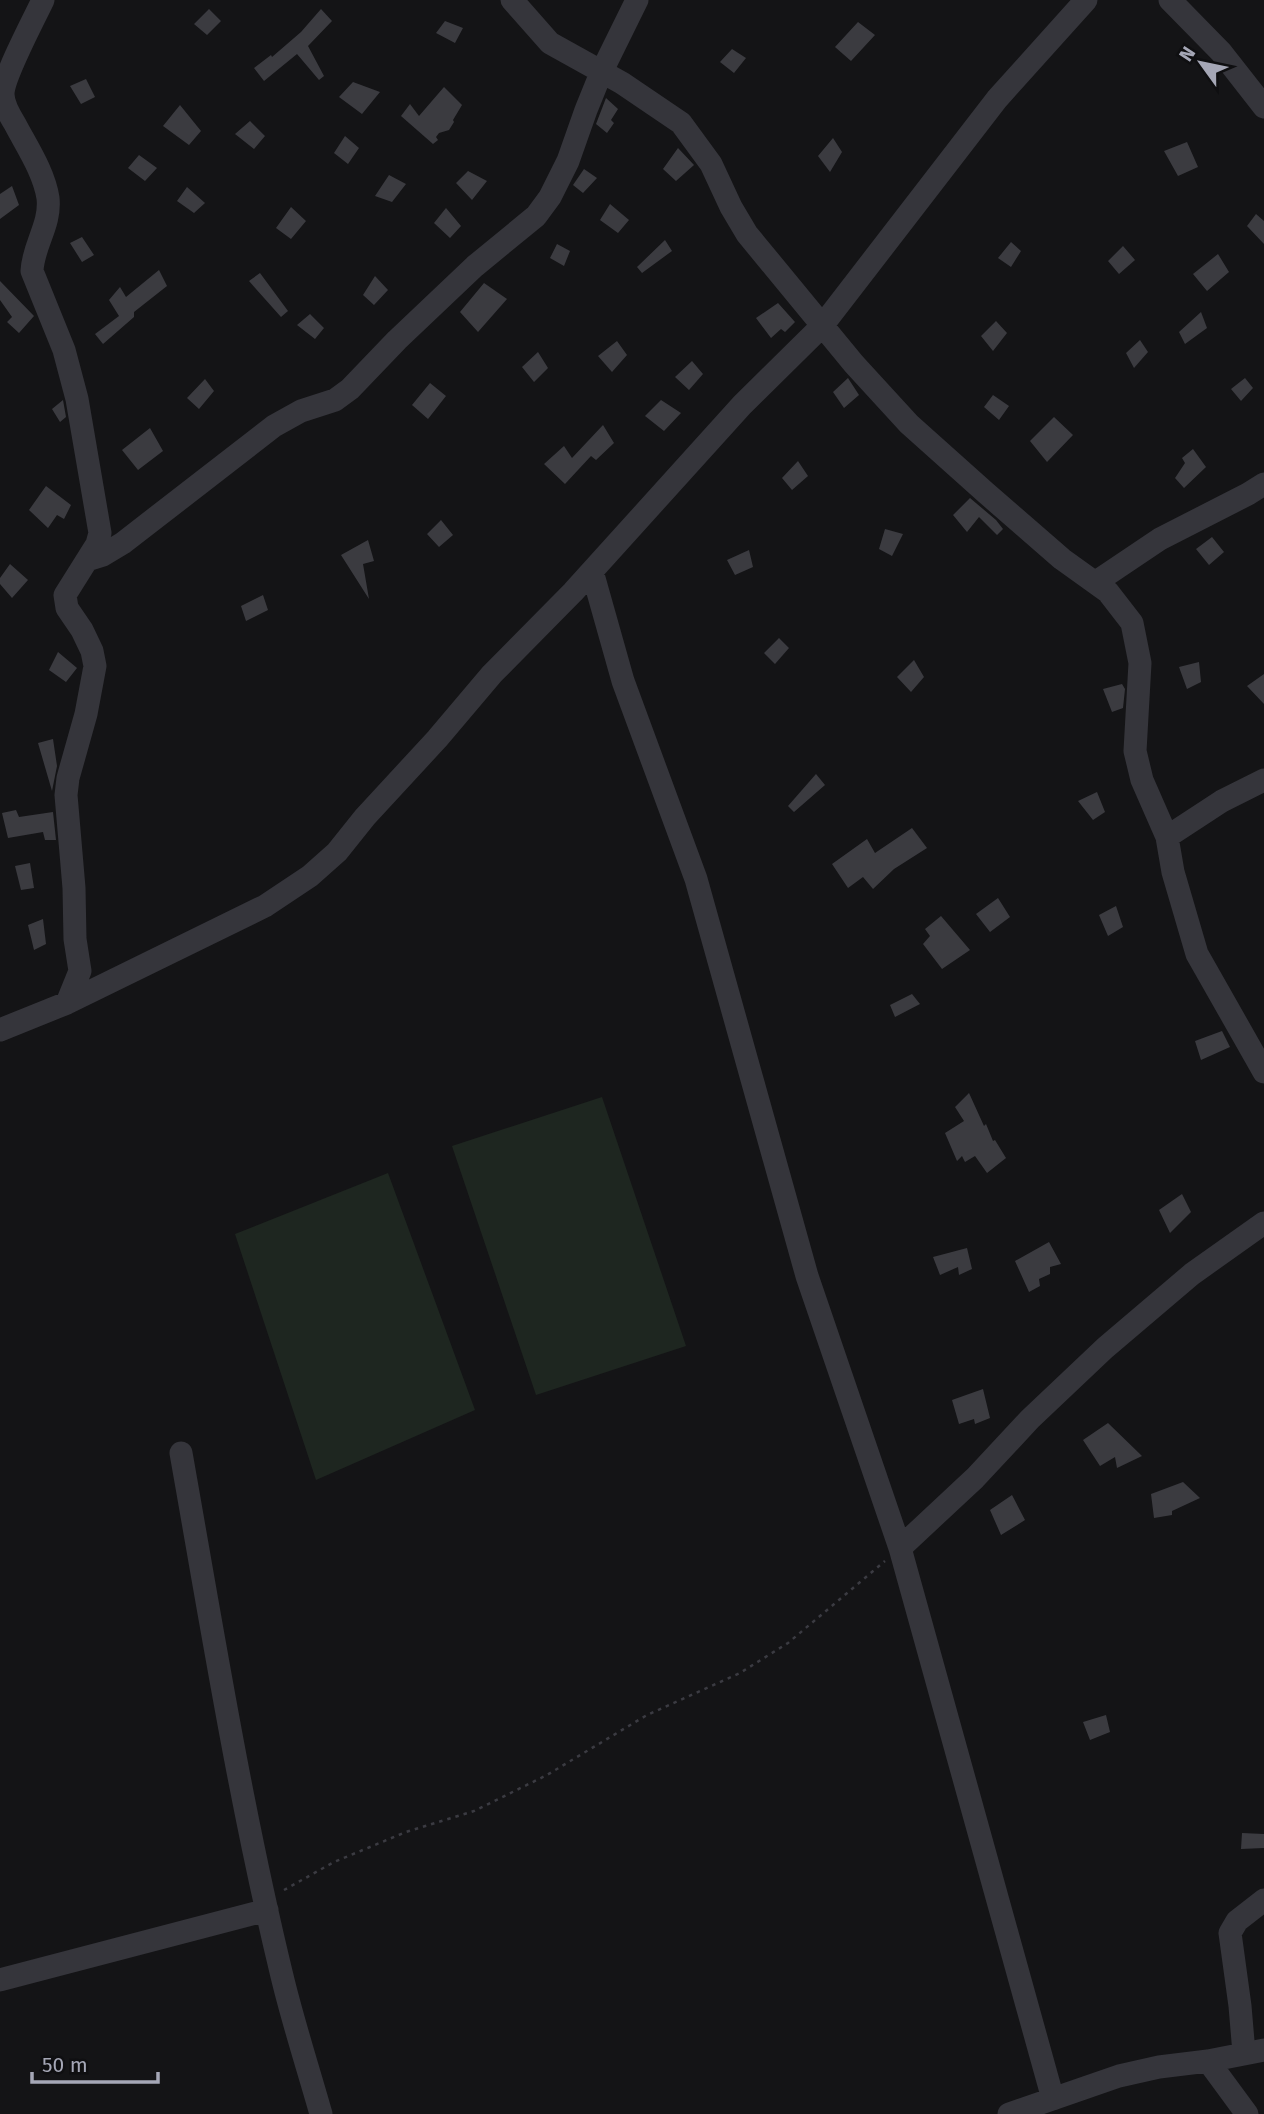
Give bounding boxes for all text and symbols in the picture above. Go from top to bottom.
north arrow [1166,28,1236,98]
text: N [1174,42,1200,66]
scale bar [32,2040,158,2084]
text: 50 m [42,2052,88,2078]

